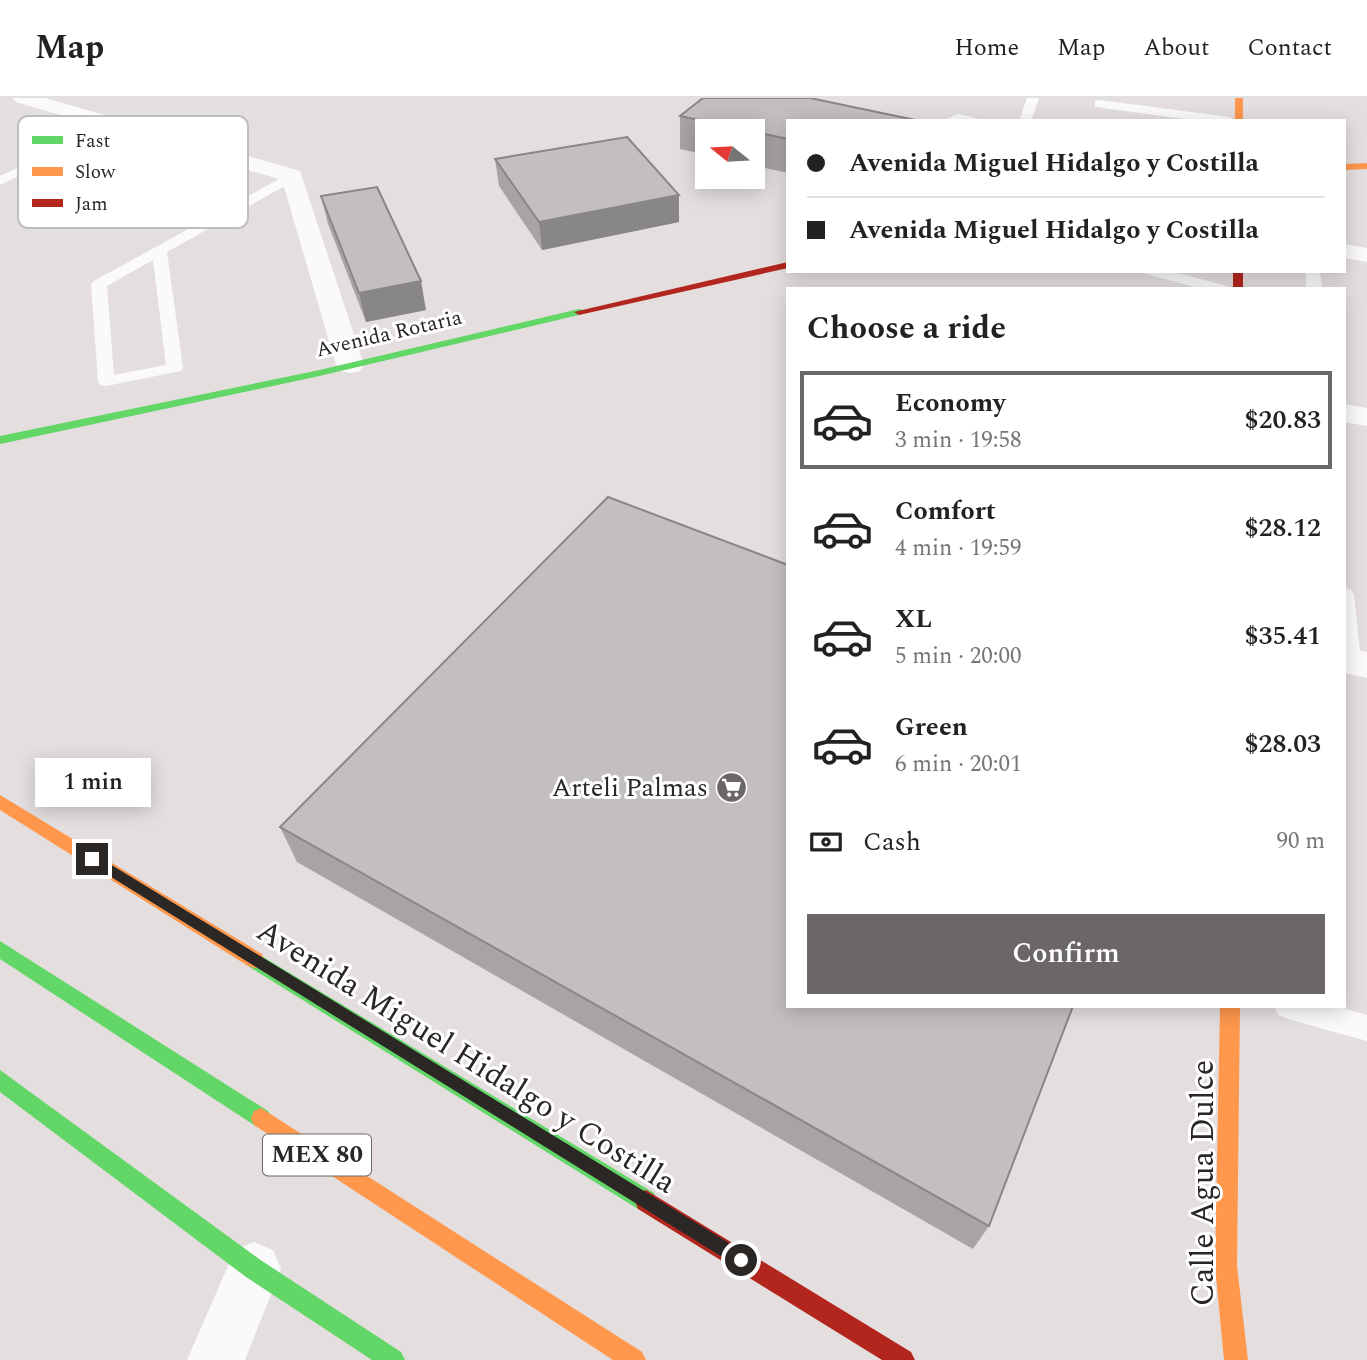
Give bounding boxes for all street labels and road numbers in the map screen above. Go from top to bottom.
street label: Avenida Rotaria [313,301,466,366]
street label: Avenida Miguel Hidalgo y Costilla [247,907,686,1207]
street label: Calle Agua Dulce [1179,1060,1228,1306]
road number: MEX 80 [263,1134,371,1176]

